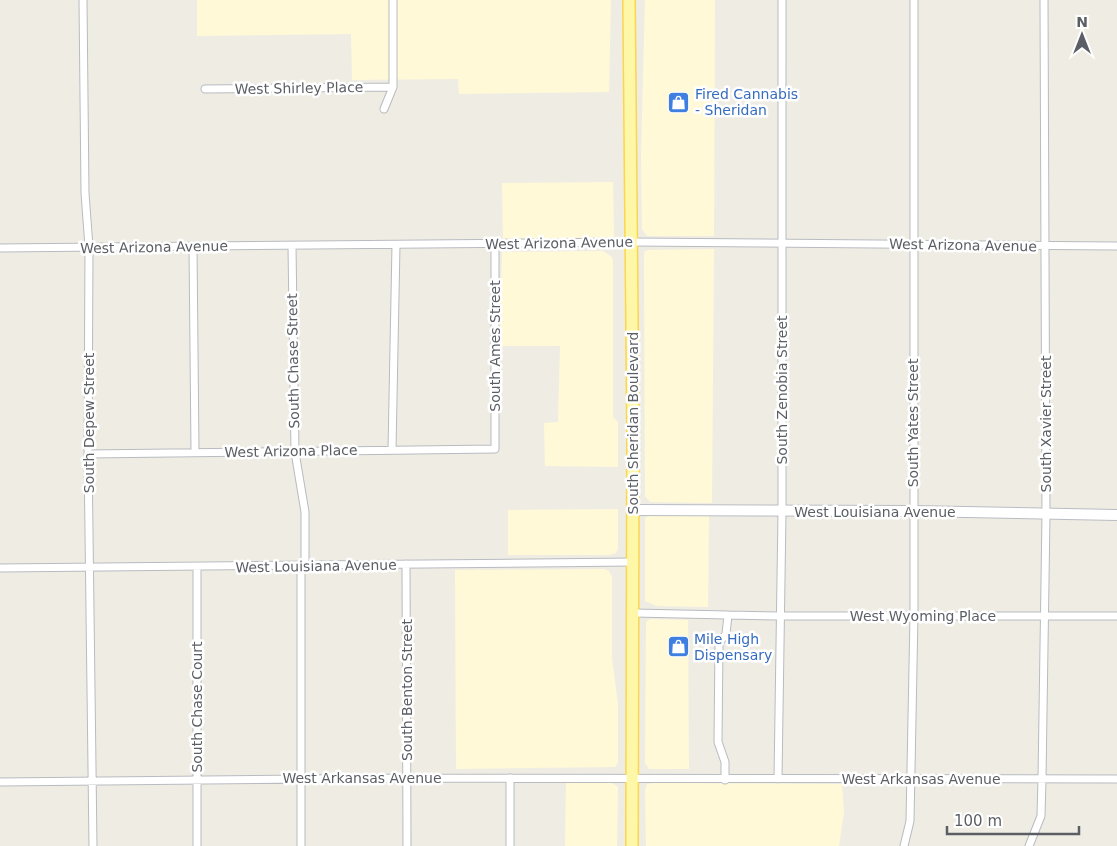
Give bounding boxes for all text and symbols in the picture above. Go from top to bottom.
north arrow [1057,10,1107,60]
text: N [1076,14,1088,30]
street label: West Shirley Place [235,79,363,97]
place label: Fired Cannabis - Sheridan [695,86,798,118]
shop icon: Fired Cannabis - Sheridan [667,90,691,114]
street label: West Arizona Avenue [485,234,633,252]
street label: West Arizona Avenue [889,236,1037,254]
street label: West Arizona Avenue [80,238,228,256]
street label: South Ames Street [487,280,503,412]
street label: South Chase Street [284,293,302,429]
street label: South Zenobia Street [774,315,790,465]
street label: South Sheridan Boulevard [625,332,641,514]
street label: South Depew Street [81,352,97,493]
street label: South Xavier Street [1038,355,1054,492]
street label: South Yates Street [905,358,921,487]
street label: West Arizona Place [224,442,358,460]
street label: West Louisiana Avenue [794,504,956,520]
street label: West Louisiana Avenue [235,557,397,575]
street label: West Wyoming Place [850,608,996,624]
street label: South Benton Street [399,618,415,761]
place label: Mile High Dispensary [694,631,772,663]
shop icon: Mile High Dispensary [666,635,690,659]
street label: South Chase Court [189,641,205,773]
street label: West Arkansas Avenue [282,770,442,786]
street label: West Arkansas Avenue [841,771,1001,787]
scale bar [947,804,1080,836]
text: 100 m [954,812,1002,830]

